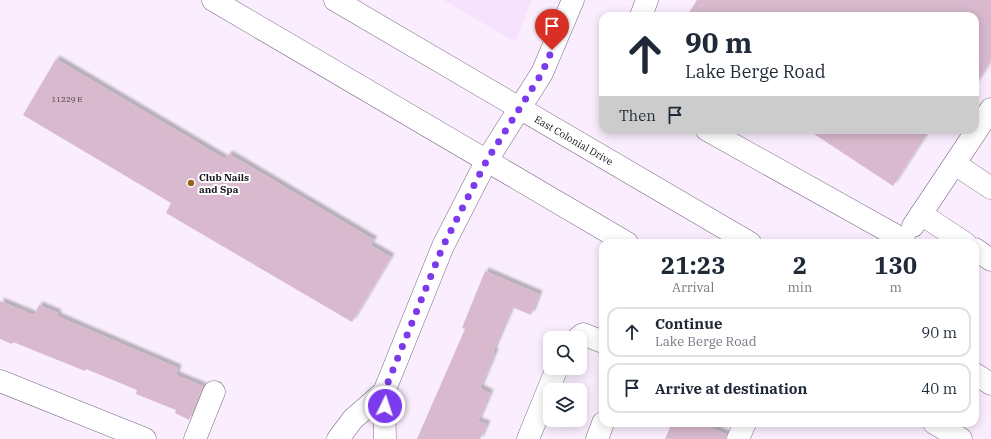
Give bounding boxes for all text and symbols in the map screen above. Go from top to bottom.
pin [535,9,569,50]
icon: arrive [541,15,563,37]
text: 90 m [685,24,752,61]
icon: ahead [619,28,671,80]
text: Lake Berge Road [685,60,826,83]
house number: 11229 E [52,94,82,104]
icon: arrive [664,104,686,126]
text: Then [619,106,656,125]
street label: East Colonial Drive [532,113,615,168]
place label: Club Nails and Spa [199,171,249,196]
marker: Club Nails and Spa [186,178,196,188]
text: 21:23 [661,249,726,281]
text: 2 [793,249,807,281]
text: 130 [874,249,917,281]
text: Arrival [672,279,714,296]
text: min [787,279,812,296]
text: m [889,279,902,296]
text: Continue [655,314,722,333]
icon: ahead [621,321,643,343]
text: 90 m [921,323,957,342]
map controls [543,331,587,427]
button: search [543,331,587,375]
text: Lake Berge Road [655,333,757,350]
icon: arrive [621,377,643,399]
text: Arrive at destination [655,379,807,398]
text: 40 m [921,379,957,398]
button: layers [543,383,587,427]
position arrow [364,385,406,427]

